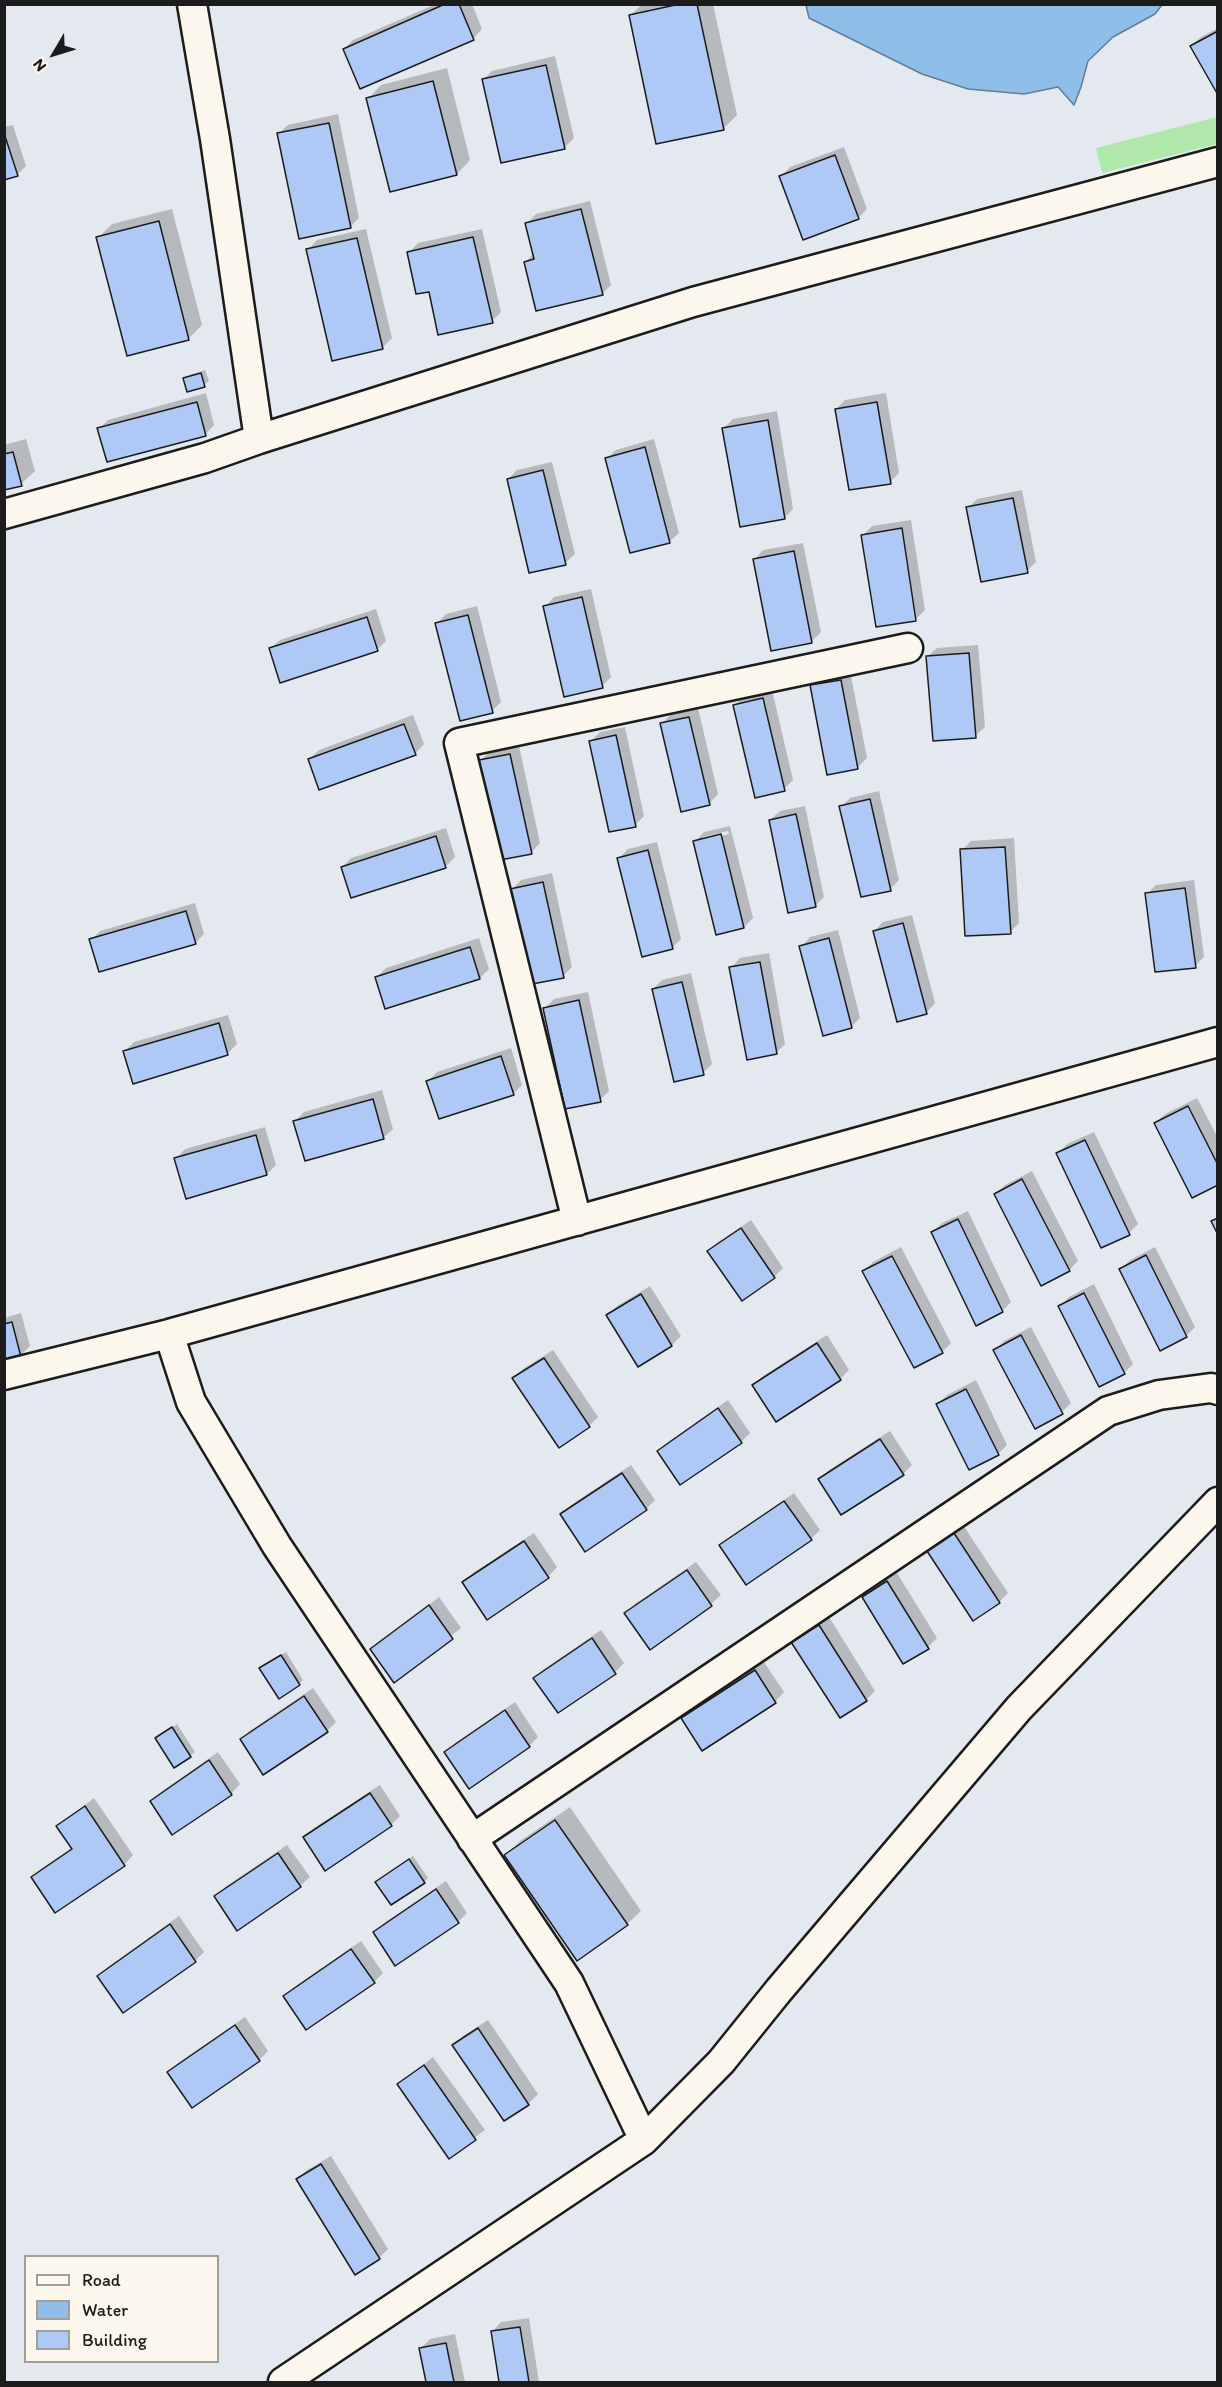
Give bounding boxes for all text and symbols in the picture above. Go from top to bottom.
north arrow [24,24,84,84]
text: N [29,55,50,75]
legend [24,2255,219,2363]
text: Road [82,2269,121,2291]
text: Water [82,2299,128,2321]
text: Building [82,2329,147,2351]

